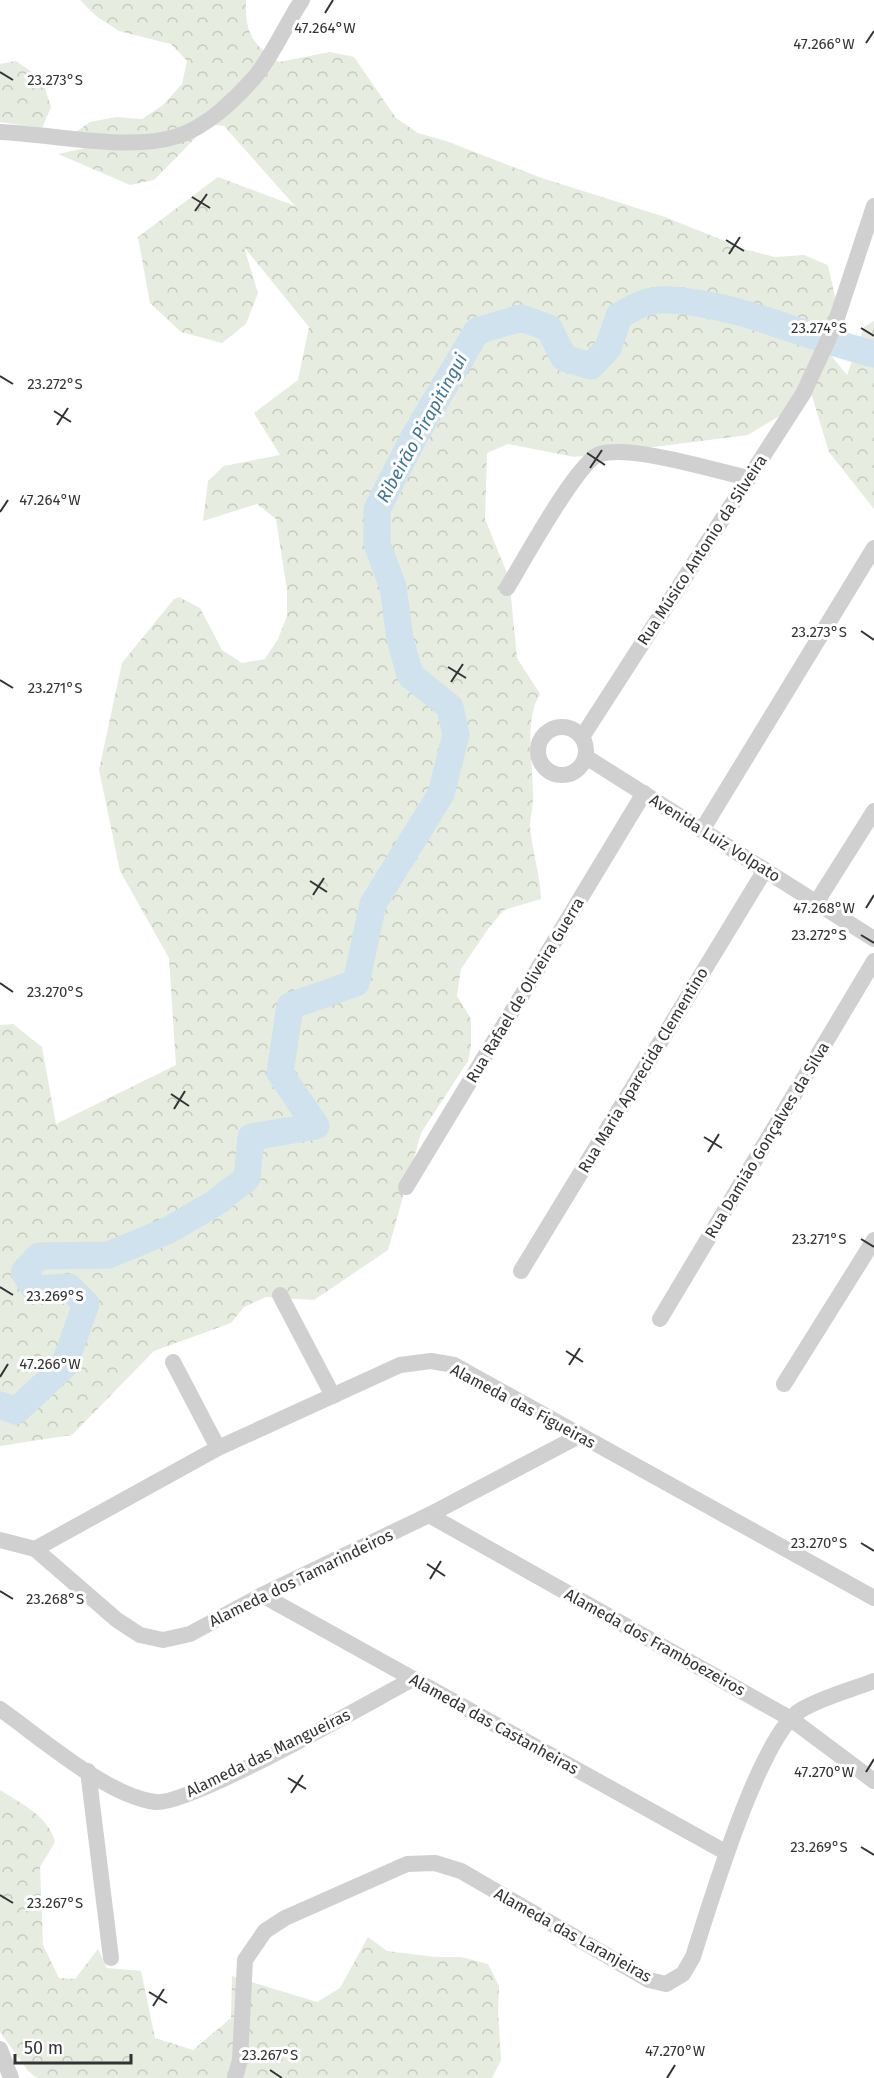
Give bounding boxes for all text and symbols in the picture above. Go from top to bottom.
text: 47.264°W [294,19,356,37]
text: 47.266°W [793,35,855,53]
text: 23.273°S [27,71,83,89]
text: 23.274°S [791,319,847,337]
water label: Ribeirão Pirapitingui [372,350,472,506]
text: 23.272°S [27,375,83,393]
street label: Rua Músico Antonio da Silveira [633,451,771,649]
text: 47.264°W [19,491,81,509]
text: 23.273°S [791,623,847,641]
text: 23.271°S [28,679,82,697]
street label: Avenida Luiz Volpato [646,790,784,886]
street label: Rua Rafael de Oliveira Guerra [462,894,588,1086]
text: 47.268°W [793,899,856,917]
text: 23.272°S [791,926,847,944]
street label: Rua Maria Aparecida Clementino [574,964,712,1176]
text: 23.270°S [27,983,83,1001]
street label: Rua Damião Gonçalves da Silva [701,1038,834,1242]
text: 23.271°S [792,1230,846,1248]
text: 23.269°S [26,1287,84,1305]
text: 47.266°W [19,1355,81,1373]
street label: Alameda das Figueiras [447,1360,599,1452]
street label: Alameda dos Tamarindeiros [206,1525,396,1631]
text: 23.270°S [791,1534,847,1552]
street label: Alameda dos Framboezeiros [561,1584,749,1700]
text: 23.268°S [26,1590,84,1608]
street label: Alameda das Castanheiras [406,1670,582,1778]
street label: Alameda das Mangueiras [183,1705,353,1801]
text: 47.270°W [794,1763,855,1781]
text: 23.269°S [790,1838,848,1856]
street label: Alameda das Laranjeiras [491,1884,655,1986]
text: 23.267°S [27,1894,83,1912]
scale bar [15,2027,130,2065]
text: 50 m [24,2037,63,2059]
text: 47.270°W [645,2042,706,2060]
text: 23.267°S [242,2046,298,2064]

